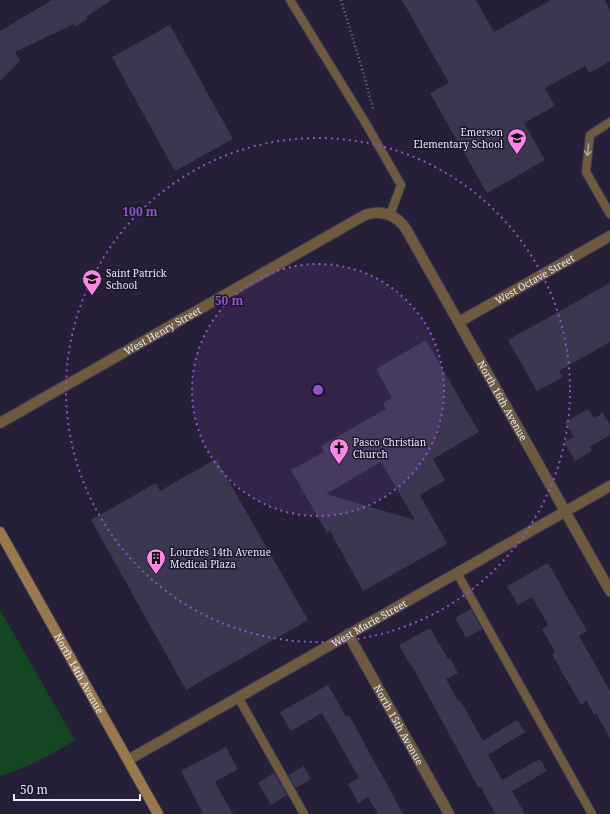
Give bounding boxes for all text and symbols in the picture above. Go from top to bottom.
place label: Emerson Elementary School [414,125,504,151]
school or university icon: Emerson Elementary School [506,127,528,155]
one-way arrow [585,143,592,156]
text: 100 m [122,203,158,220]
street label: West Octave Street [492,251,577,307]
place label: Saint Patrick School [106,266,167,292]
school or university icon: Saint Patrick School [81,268,103,296]
text: 50 m [215,292,243,309]
street label: West Henry Street [121,303,204,358]
street label: North 16th Avenue [474,358,531,443]
centre of rings [311,383,325,397]
place label: Pasco Christian Church [353,435,427,461]
church icon: Pasco Christian Church [328,437,350,465]
place label: Lourdes 14th Avenue Medical Plaza [170,545,271,571]
building icon: Lourdes 14th Avenue Medical Plaza [145,547,167,575]
street label: West Marie Street [329,596,410,650]
street label: North 14th Avenue [51,631,107,716]
street label: North 15th Avenue [371,682,427,767]
scale bar [14,776,140,802]
text: 50 m [20,781,48,798]

